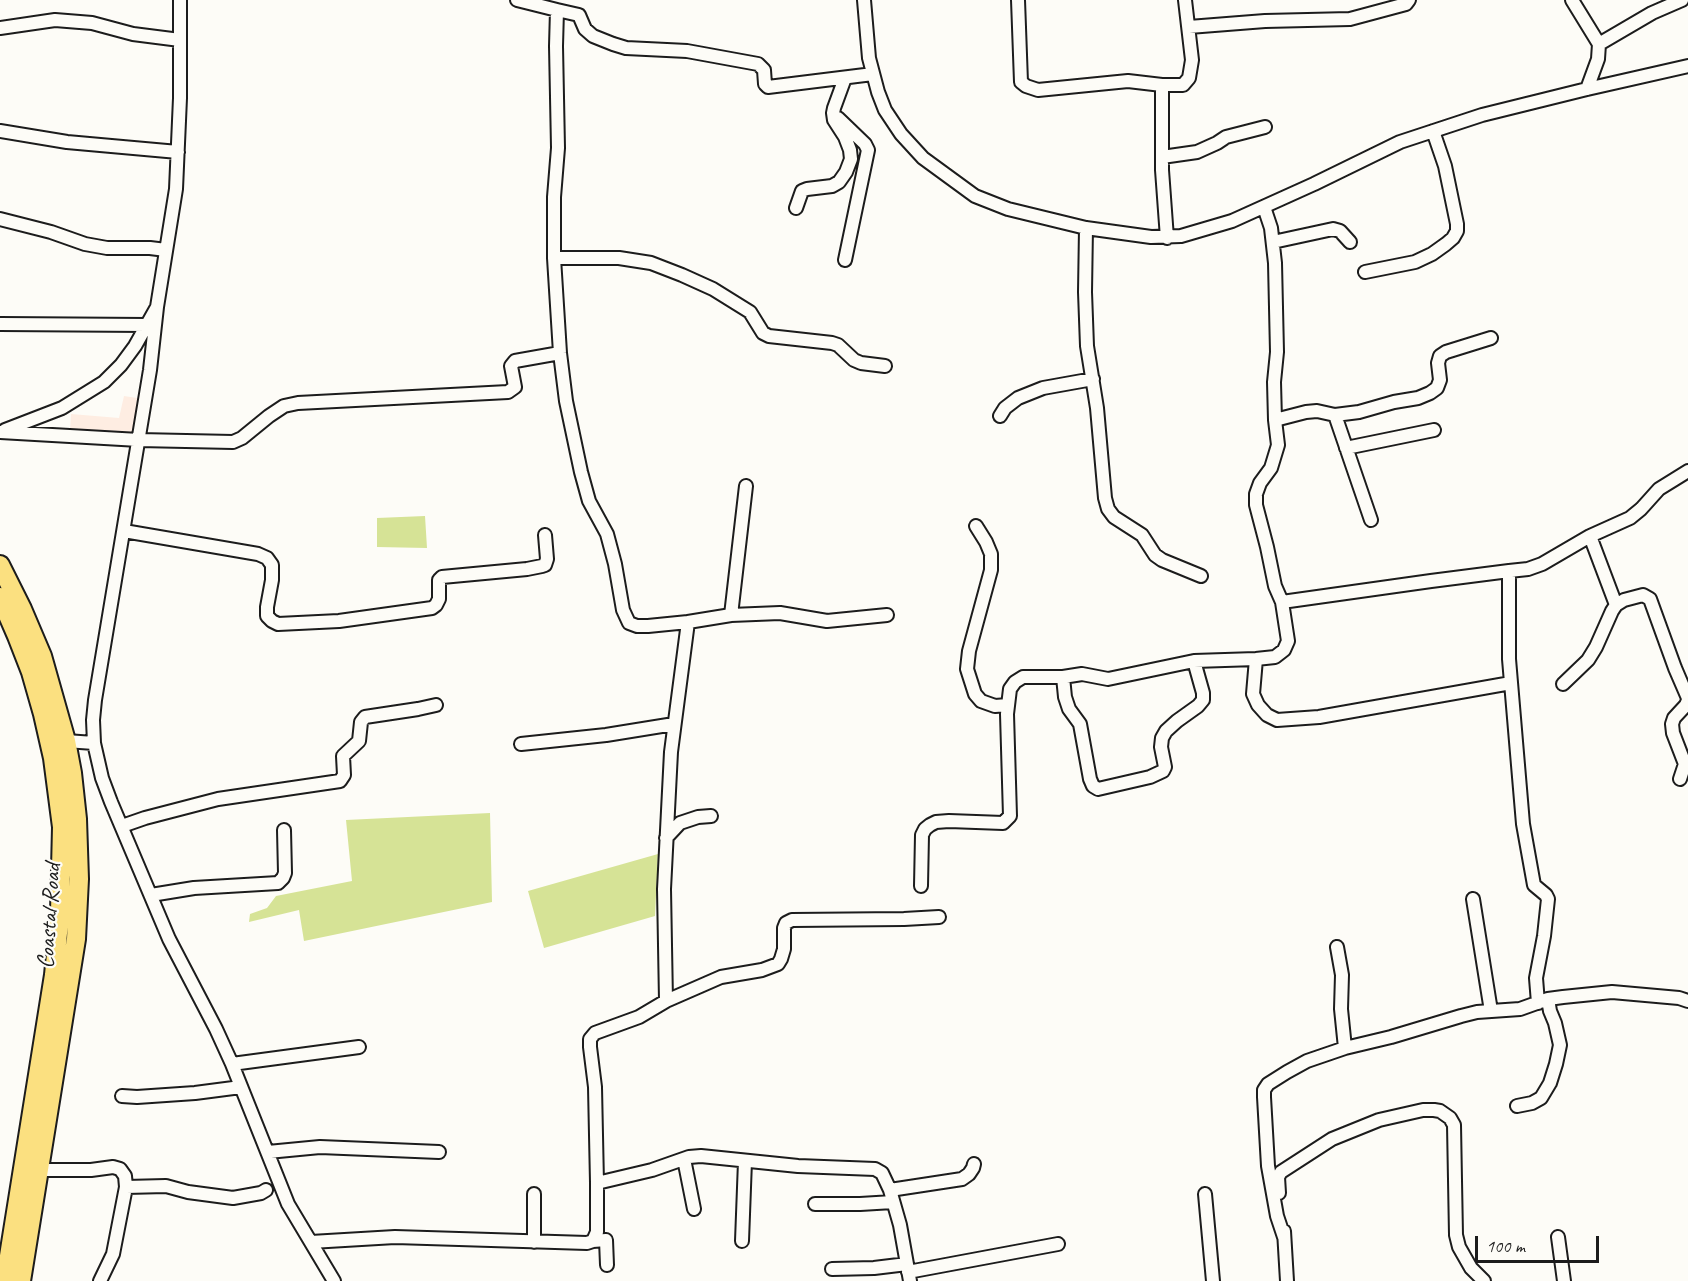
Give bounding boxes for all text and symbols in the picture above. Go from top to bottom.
street label: Coastal Road [32,862,68,970]
scale bar [1478,1224,1602,1262]
text: 100 m [1486,1235,1525,1257]

